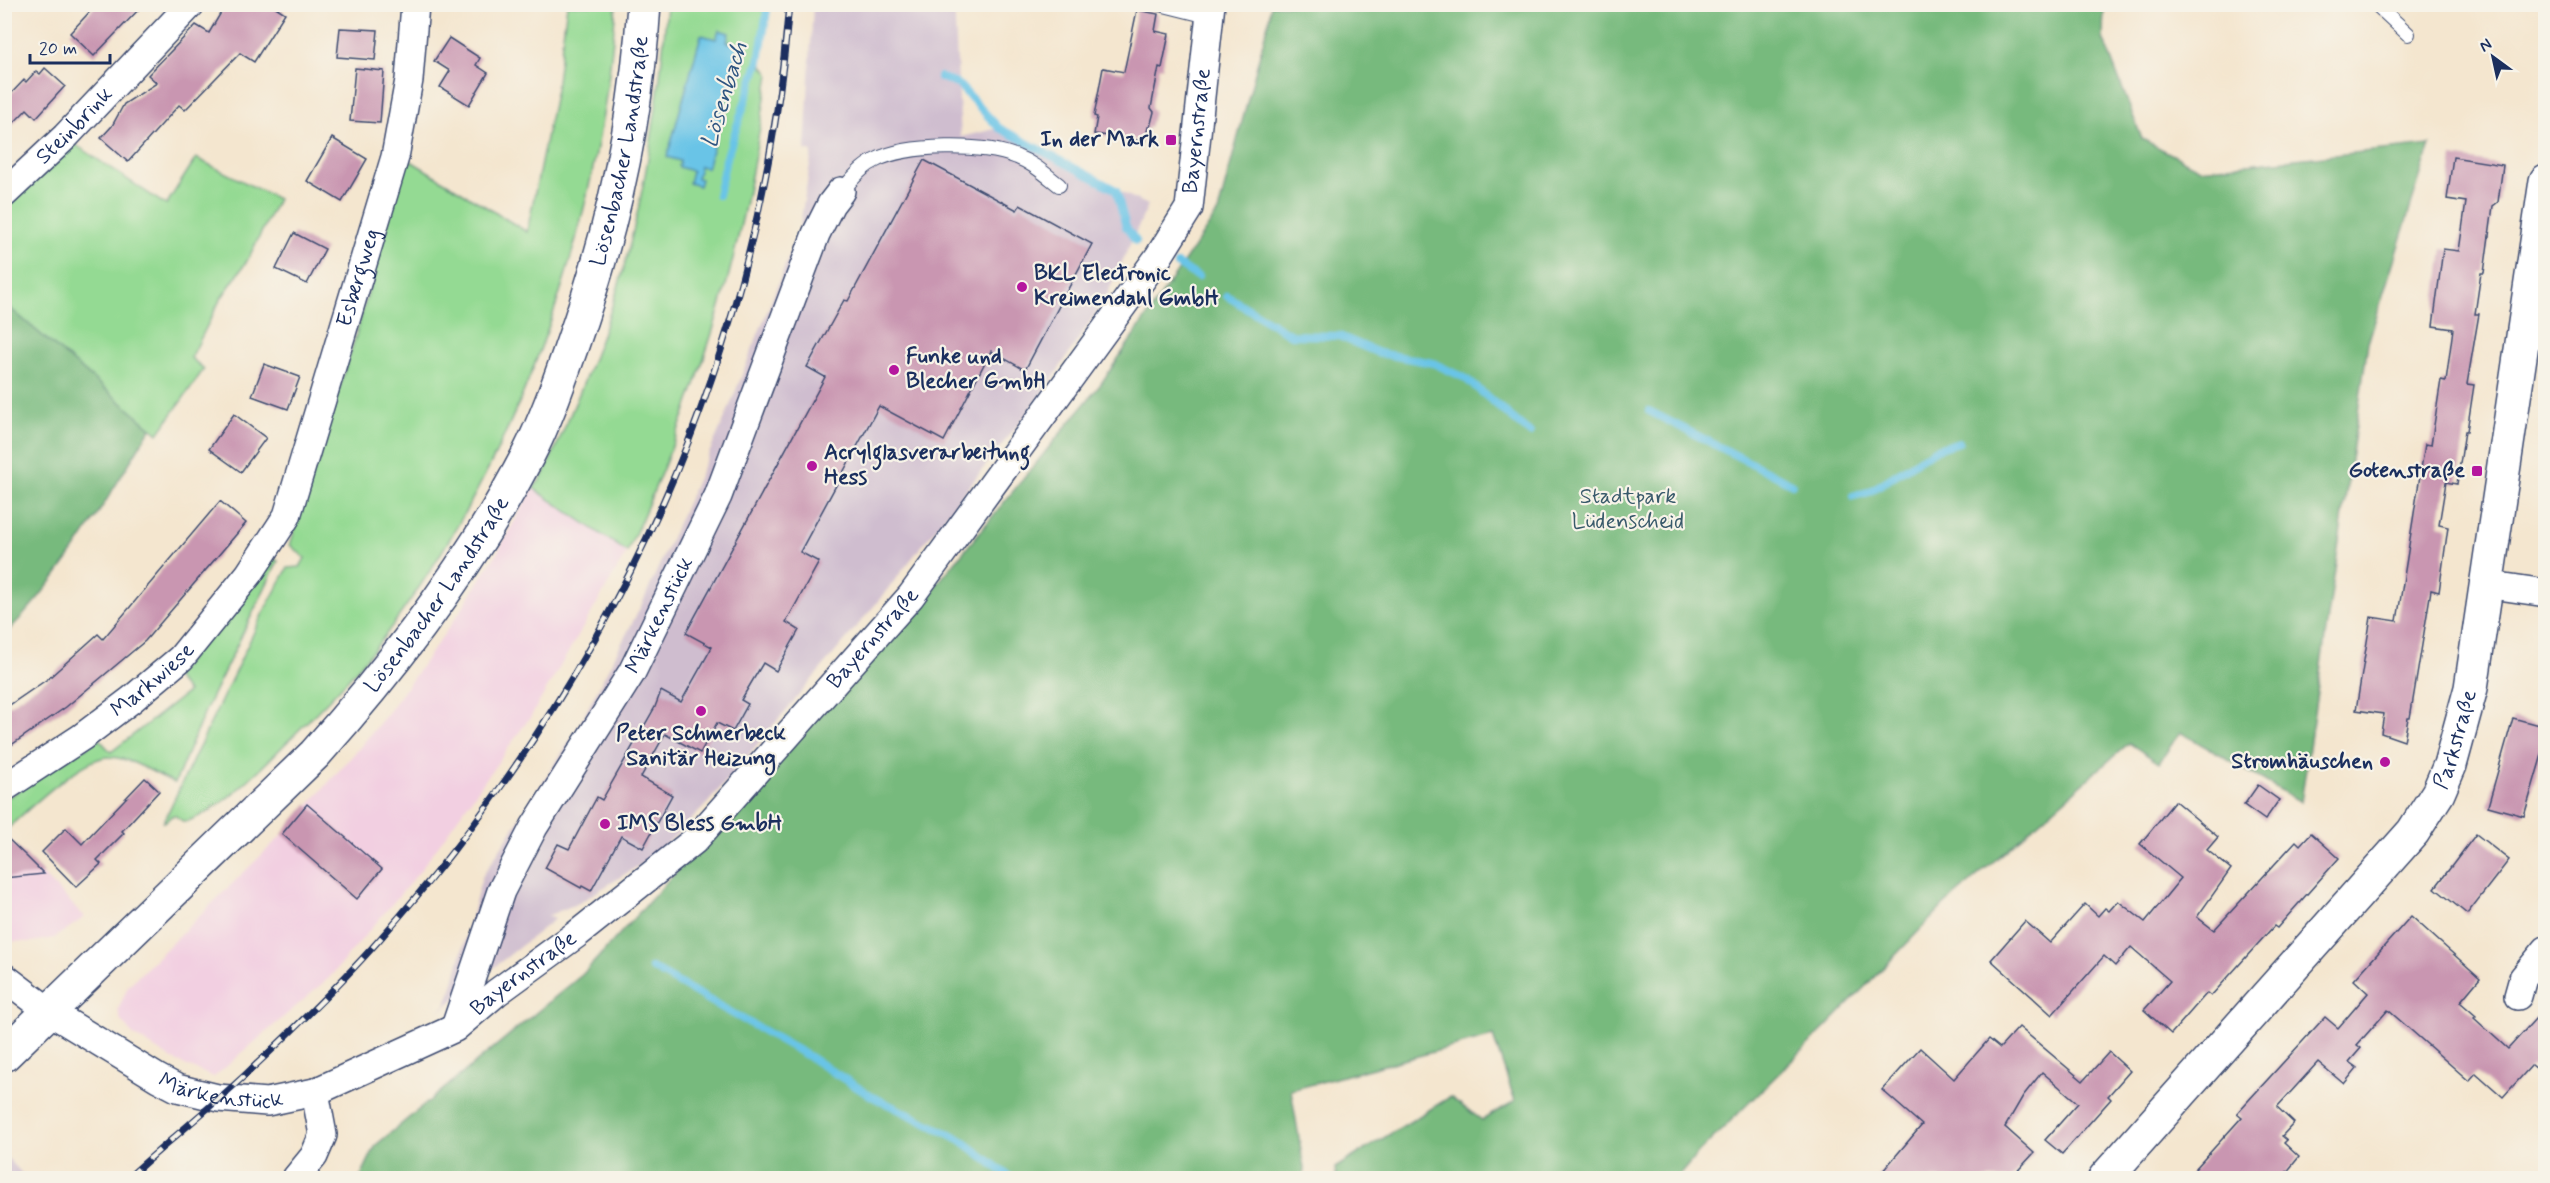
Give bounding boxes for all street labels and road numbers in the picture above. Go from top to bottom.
street label: Lösenbacher Landstraße [584,34,656,269]
street label: Bayernstraße [1177,67,1218,195]
street label: Steinbrink [30,81,119,171]
street label: Esbergweg [331,225,388,330]
street label: Lösenbacher Landstraße [359,491,516,699]
street label: Märkenstück [619,552,700,679]
street label: Bayernstraße [821,583,926,695]
street label: Markwiese [105,637,202,724]
street label: Parkstraße [2427,687,2484,794]
street label: Bayernstraße [465,925,583,1022]
street label: Märkenstück [153,1067,286,1116]

